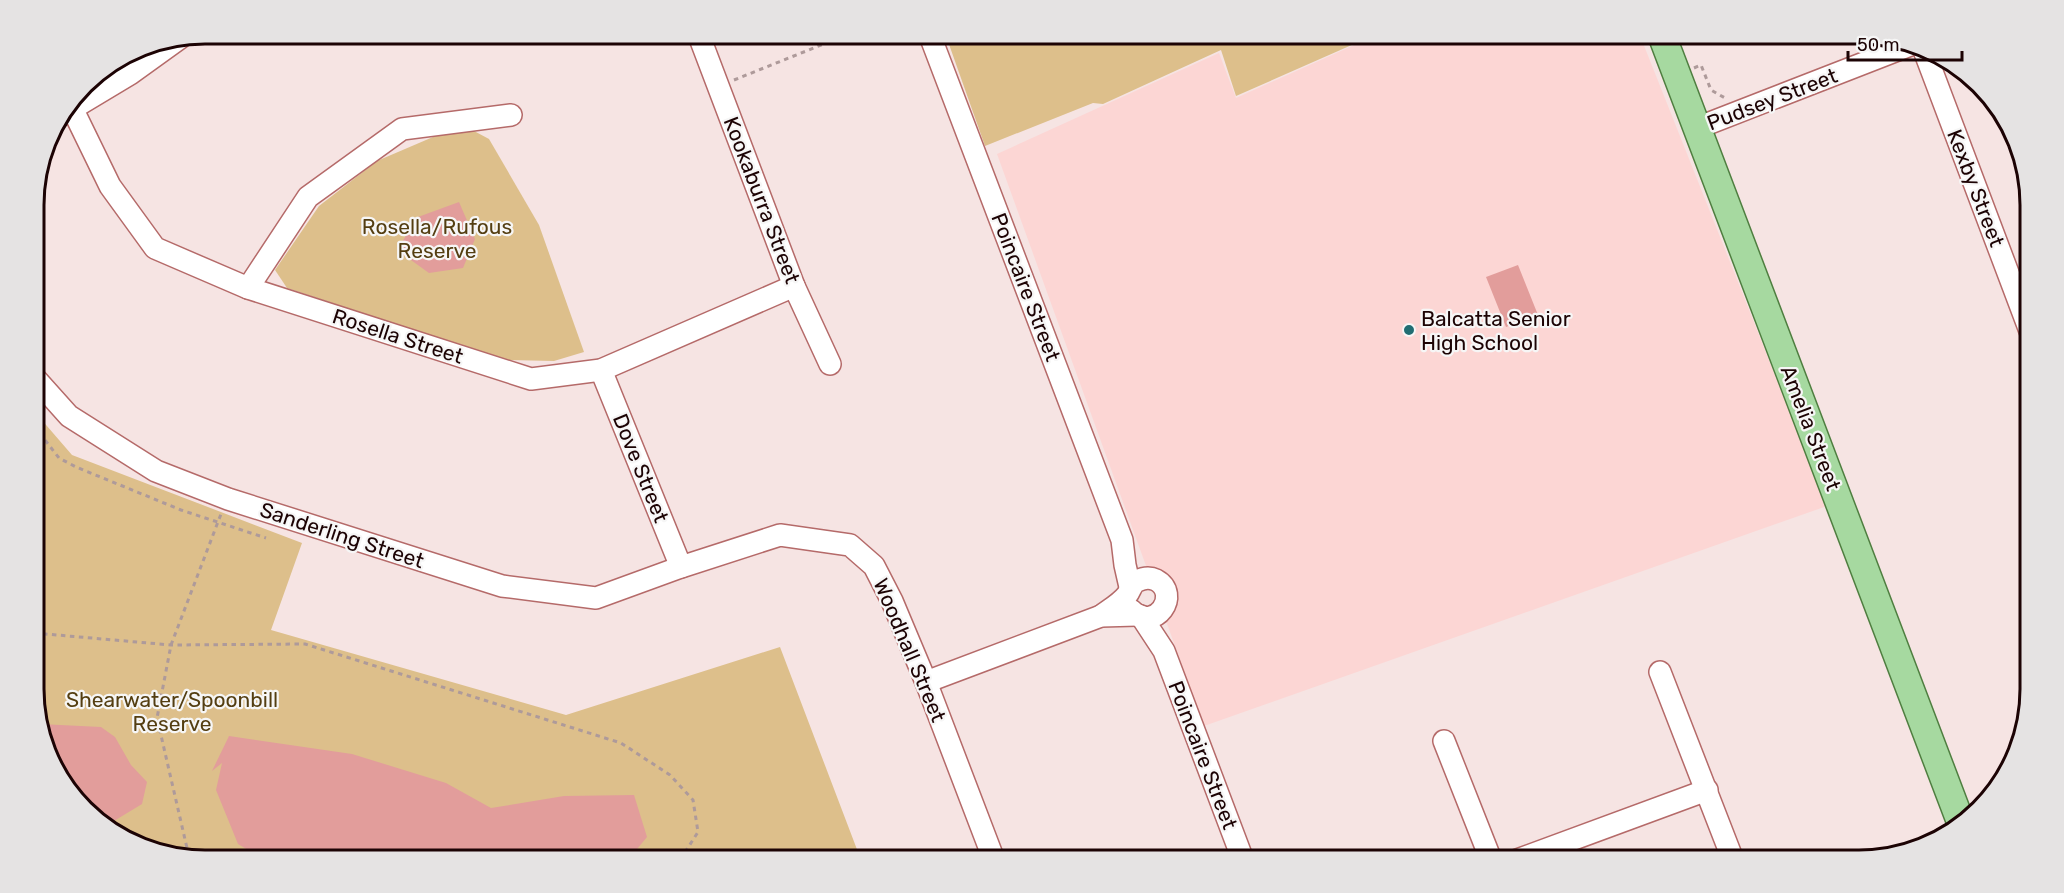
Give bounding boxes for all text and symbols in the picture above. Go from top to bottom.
scale bar [1848,24,1962,62]
text: 50 m [1857,34,1900,56]
street label: Pudsey Street [1703,63,1841,135]
street label: Kookaburra Street [719,113,805,287]
street label: Kexby Street [1942,126,2010,250]
street label: Poincaire Street [986,209,1066,365]
park label: Rosella/Rufous Reserve [362,214,512,263]
street label: Rosella Street [330,303,466,369]
place label: Balcatta Senior High School [1421,306,1571,355]
marker: Balcatta Senior High School [1402,323,1416,337]
street label: Amelia Street [1776,362,1846,494]
street label: Dove Street [608,410,674,526]
street label: Sanderling Street [257,497,427,573]
street label: Woodhall Street [869,574,951,726]
street label: Poincaire Street [1163,677,1243,833]
park label: Shearwater/Spoonbill Reserve [66,687,278,736]

